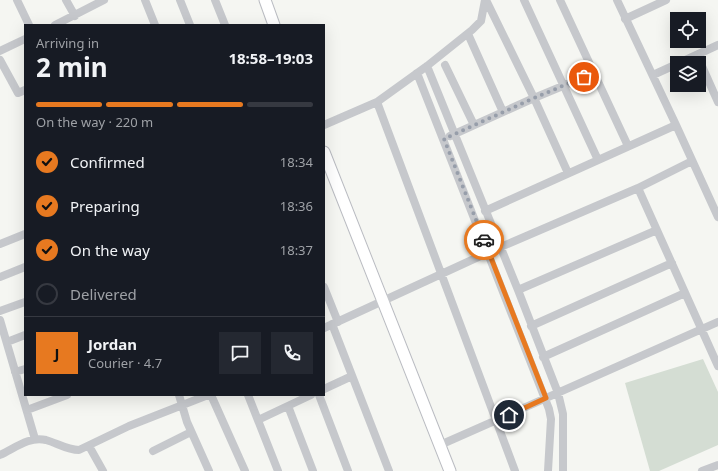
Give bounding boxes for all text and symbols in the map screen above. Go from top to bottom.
map controls [670,12,706,92]
button: locate [670,12,706,48]
text: Arriving in [36,34,99,52]
text: 18:58–19:03 [228,48,313,68]
text: 2 min [36,49,108,85]
button: layers [670,56,706,92]
pin [567,60,601,94]
icon: bag [573,66,595,88]
text: On the way · 220 m [36,113,153,131]
icon: check [36,151,58,173]
text: Confirmed [70,152,145,172]
text: 18:34 [280,153,313,171]
icon: check [36,195,58,217]
text: Preparing [70,196,140,216]
text: 18:36 [280,197,313,215]
courier [464,220,504,260]
icon: car [473,229,495,251]
icon: check [36,239,58,261]
text: On the way [70,240,150,260]
text: 18:37 [280,241,313,259]
text: Delivered [70,284,137,304]
button: chat [219,332,261,374]
button: phone [271,332,313,374]
text: Jordan [88,334,137,354]
text: J [55,343,59,363]
text: Courier · 4.7 [88,354,162,372]
pin [492,398,526,432]
icon: home [498,404,520,426]

